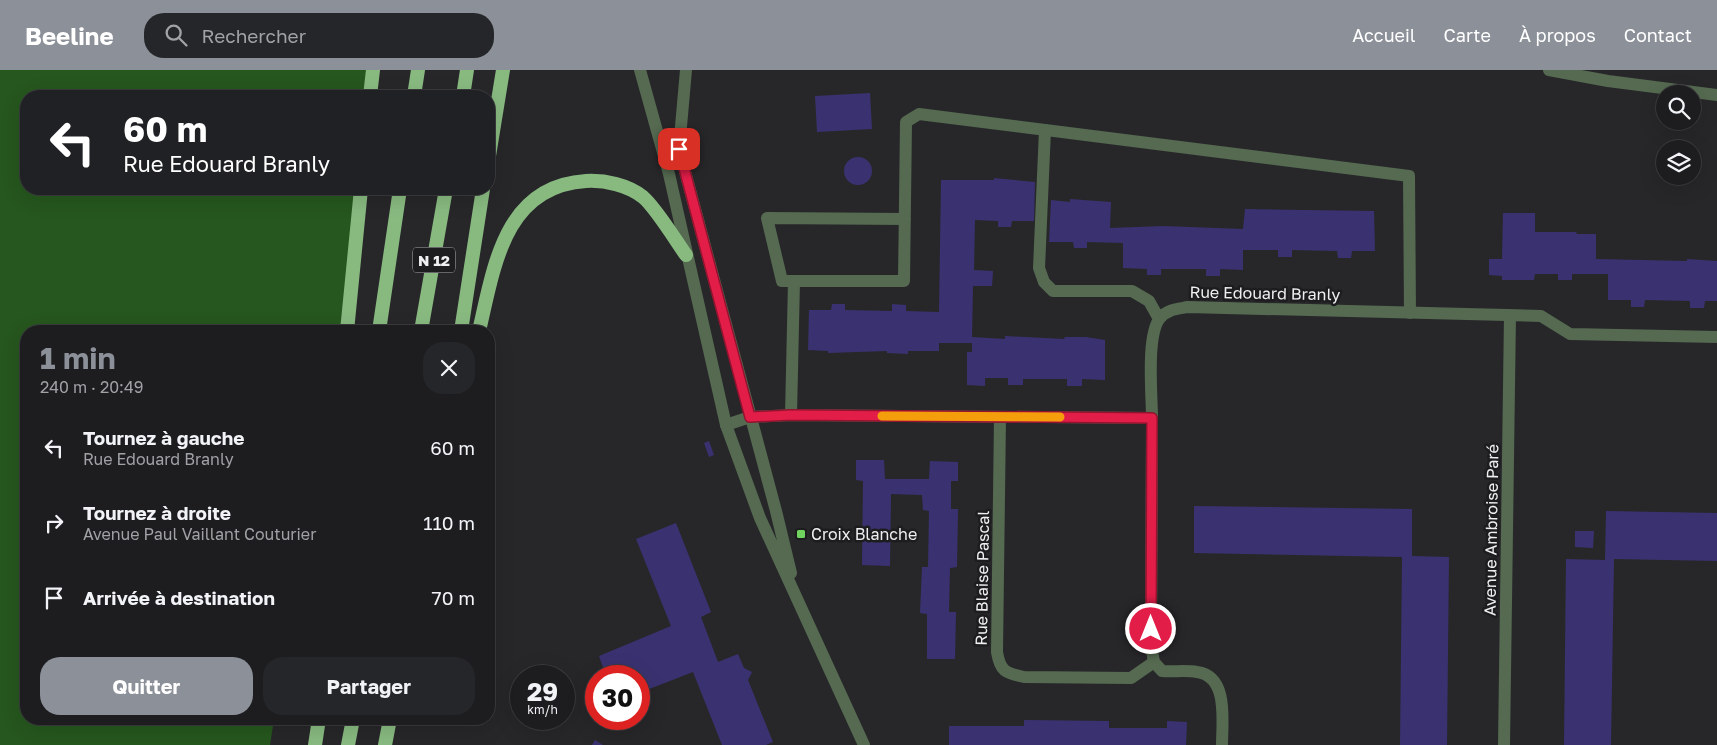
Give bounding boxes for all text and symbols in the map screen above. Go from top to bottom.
search box [144,13,494,58]
text: Beeline [25,21,114,50]
icon: search [162,21,190,49]
text: Rechercher [202,24,306,47]
text: Accueil [1352,24,1416,46]
text: Carte [1444,24,1491,46]
text: À propos [1519,24,1596,46]
text: Contact [1624,24,1692,46]
map controls [1656,85,1701,185]
button: search [1656,85,1701,130]
text: 60 m [123,108,207,150]
icon: left [40,110,105,175]
pin [658,128,700,170]
icon: arrive [665,135,693,163]
button: layers [1656,140,1701,185]
text: Rue Edouard Branly [123,150,330,177]
road number: N 12 [413,248,455,272]
street label: Rue Edouard Branly [1190,282,1341,304]
text: 1 min [40,340,116,376]
button: close [423,342,475,394]
text: 240 m · 20:49 [40,377,143,397]
text: Tournez à gauche [83,426,244,449]
icon: left [40,434,68,462]
text: 60 m [430,436,475,459]
street label: Avenue Ambroise Paré [1480,444,1502,616]
text: Rue Edouard Branly [83,449,234,469]
text: Tournez à droite [83,501,231,524]
icon: right [40,509,68,537]
street label: Rue Blaise Pascal [971,510,993,646]
text: 110 m [423,511,475,534]
text: Avenue Paul Vaillant Couturier [83,524,316,544]
place label: Croix Blanche [811,524,917,544]
marker: Croix Blanche [795,528,807,540]
icon: arrive [40,584,68,612]
text: Arrivée à destination [83,586,275,609]
text: 70 m [432,586,475,609]
position arrow [1124,602,1176,654]
button: Quitter [40,657,253,715]
button: Partager [263,657,475,715]
speed limit sign: 30 [585,665,650,730]
text: 29 [527,676,558,707]
text: km/h [527,702,558,717]

